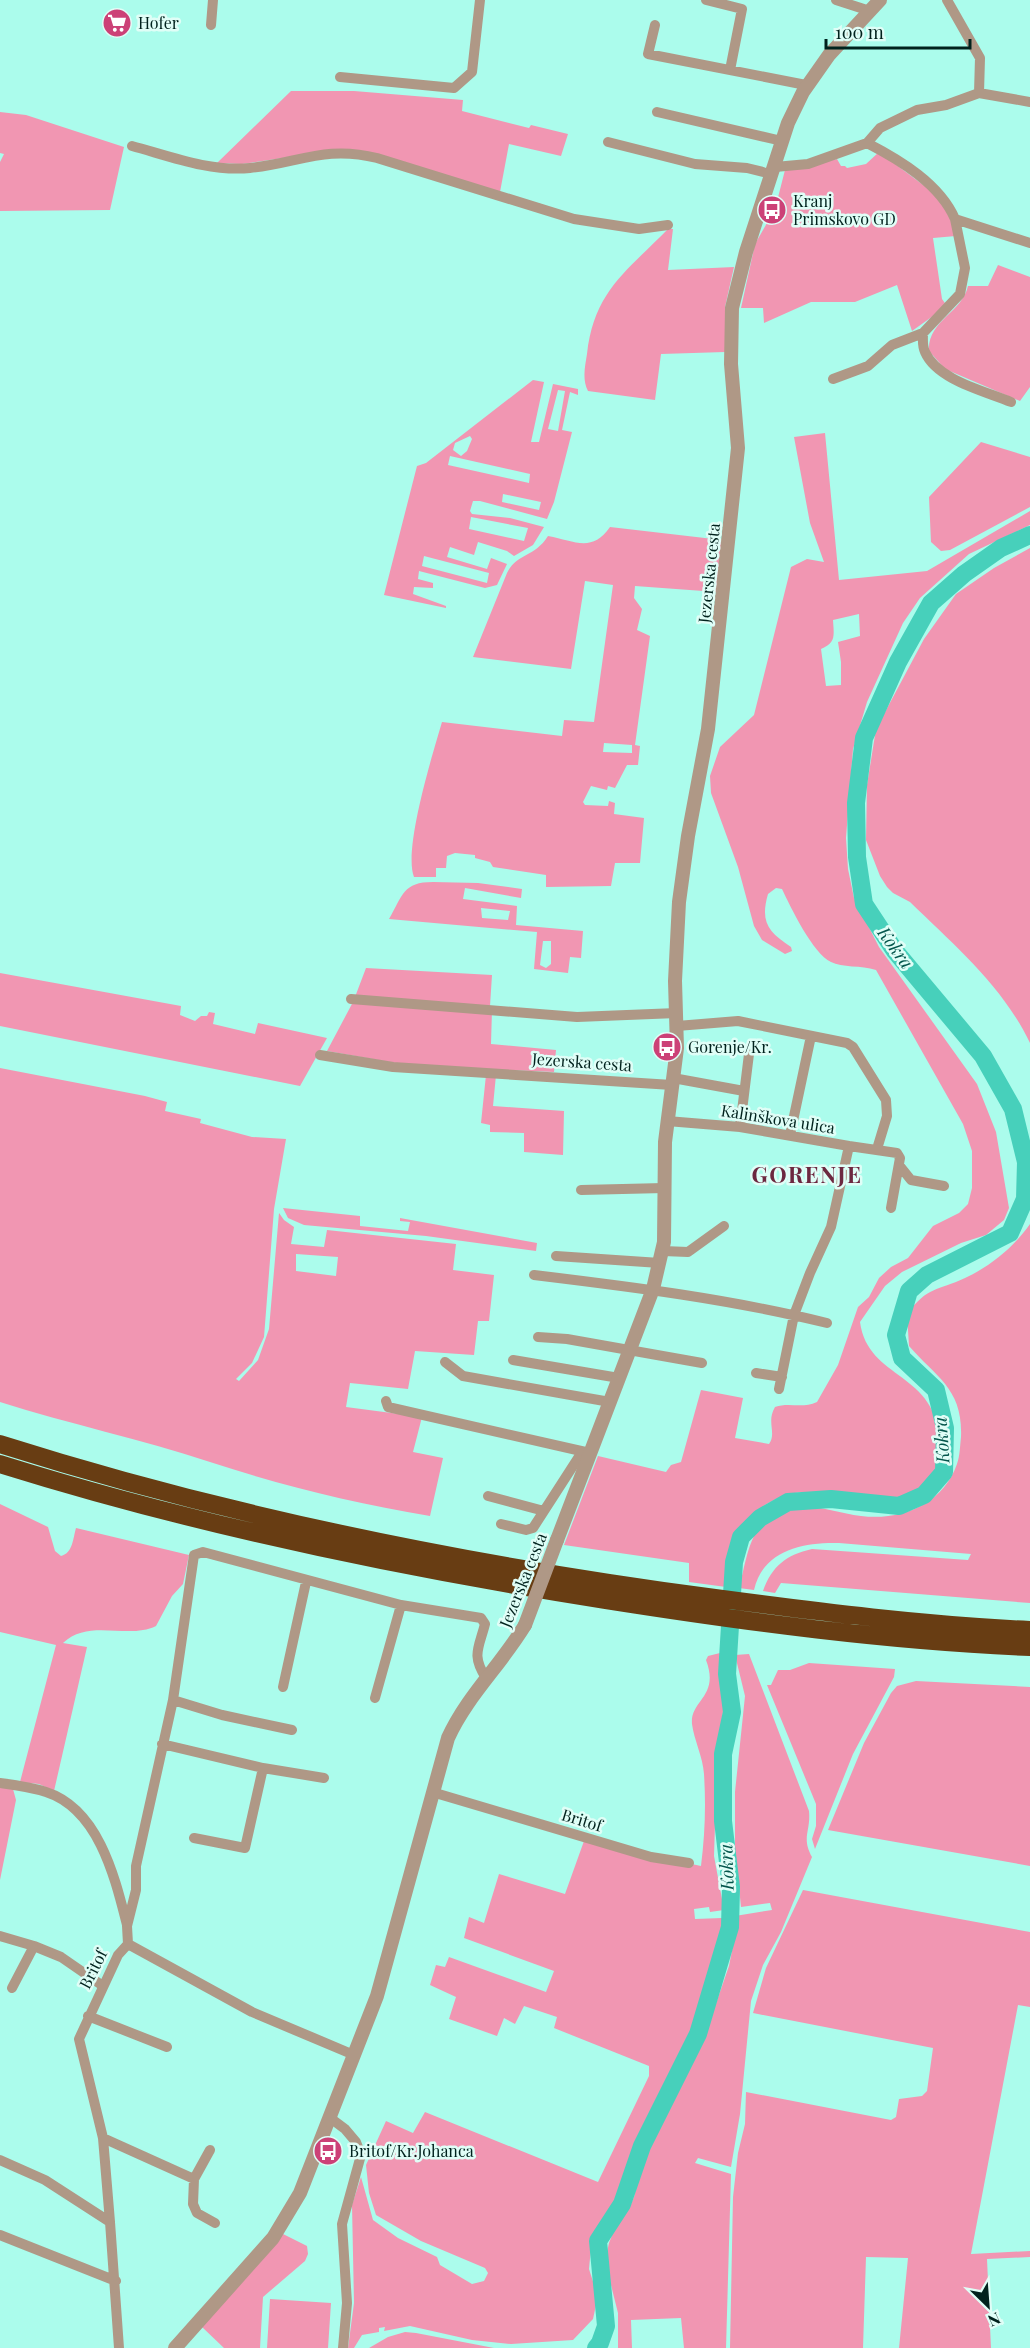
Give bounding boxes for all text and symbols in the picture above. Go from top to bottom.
supermarket icon: Hofer [101,7,133,39]
place label: Hofer [138,12,179,33]
scale bar [826,12,970,50]
text: 100 m [835,20,884,44]
place label: Kranj Primskovo GD [793,190,896,229]
bus stop icon: Kranj Primskovo GD [756,194,788,226]
street label: Jezerska cesta [693,522,724,625]
water label: Kokra [872,921,919,973]
bus stop icon: Gorenje/Kr. [651,1031,683,1063]
place label: Gorenje/Kr. [688,1036,772,1057]
street label: Jezerska cesta [530,1047,633,1075]
street label: Kalinškova ulica [720,1099,837,1138]
district label: GORENJE [752,1159,862,1189]
water label: Kokra [927,1416,955,1465]
street label: Jezerska cesta [494,1529,551,1631]
street label: Britof [559,1803,607,1836]
water label: Kokra [713,1843,739,1892]
street label: Britof [74,1944,112,1992]
bus stop icon: Britof/Kr.Johanca [312,2135,344,2167]
place label: Britof/Kr.Johanca [349,2140,474,2161]
north arrow [958,2276,1018,2336]
text: N [984,2308,1004,2332]

